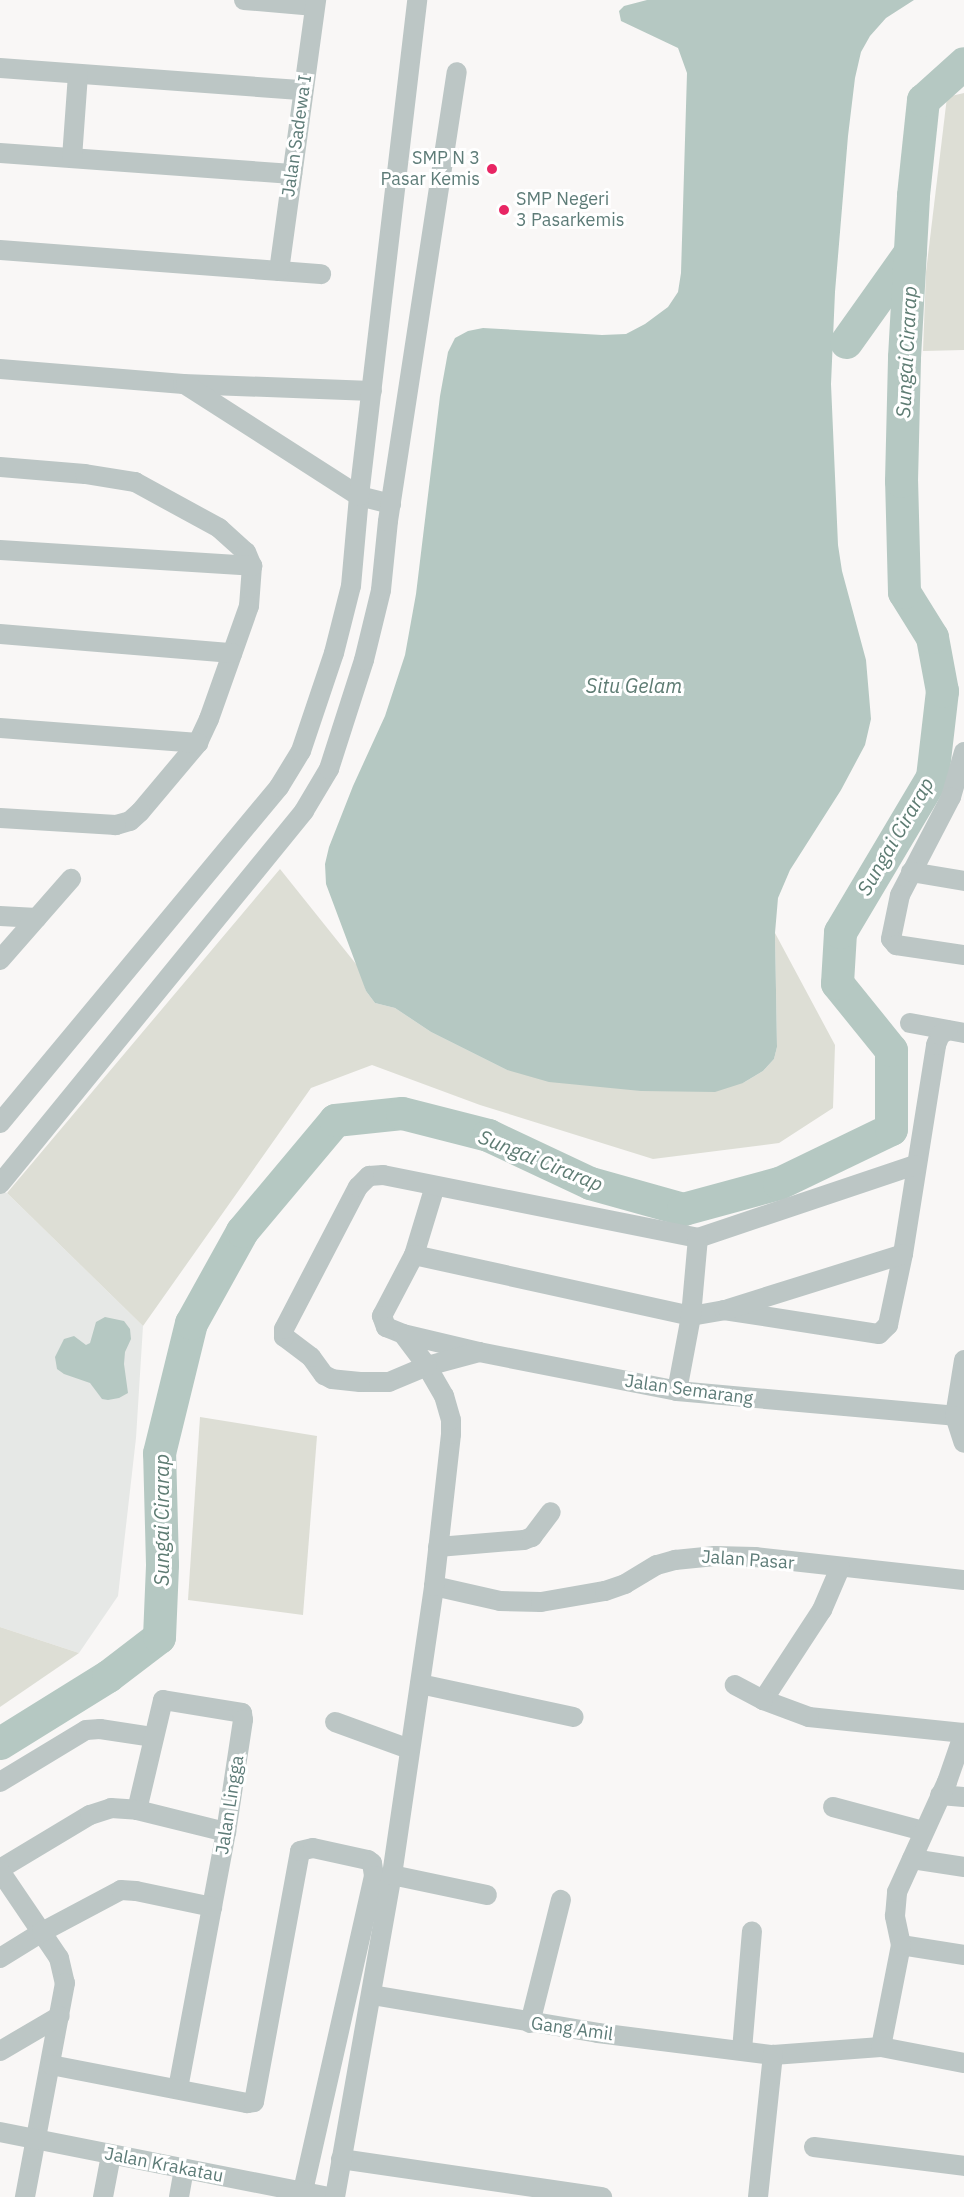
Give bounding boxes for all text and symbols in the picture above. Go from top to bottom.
street label: Jalan Sadewa I [278,74,316,198]
place label: SMP N 3 Pasar Kemis [381,148,480,190]
marker: SMP N 3 Pasar Kemis [485,162,499,176]
place label: SMP Negeri 3 Pasarkemis [516,189,624,232]
marker: SMP Negeri 3 Pasarkemis [497,203,511,217]
water label: Sungai Cirarap [891,285,921,419]
water label: Situ Gelam [586,673,682,697]
water label: Sungai Cirarap [852,773,938,899]
water label: Sungai Cirarap [475,1124,607,1196]
street label: Jalan Semarang [623,1370,755,1410]
water label: Sungai Cirarap [149,1454,173,1586]
street label: Jalan Pasar [701,1546,795,1574]
street label: Jalan Lingga [212,1754,248,1856]
street label: Gang Amil [530,2013,614,2045]
street label: Jalan Krakatau [103,2143,225,2187]

